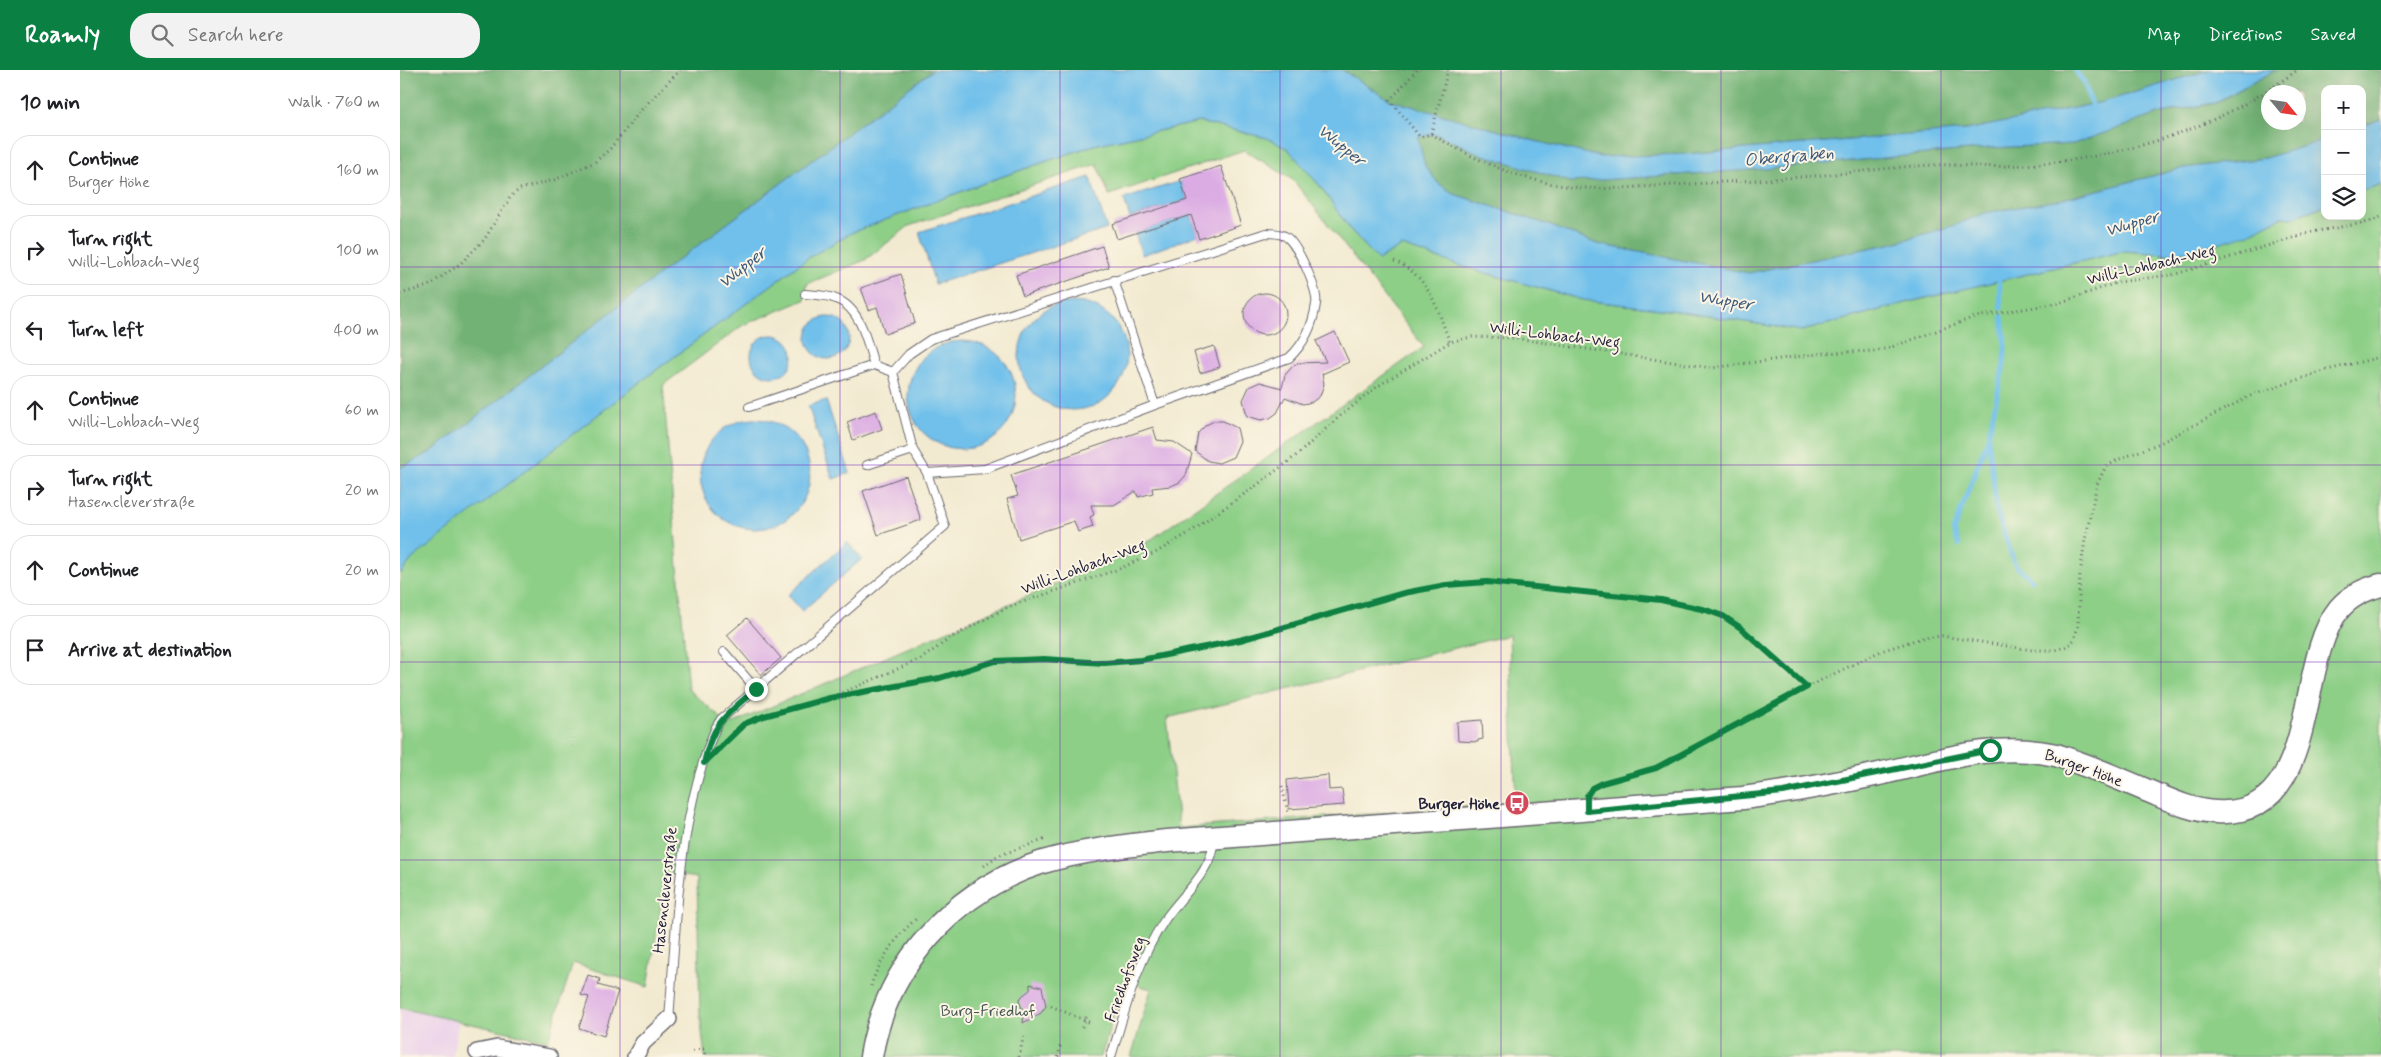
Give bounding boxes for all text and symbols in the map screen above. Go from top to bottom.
search box [130,13,480,58]
text: Roamly [25,20,100,51]
icon: search [148,21,176,49]
text: Search here [188,23,284,48]
text: Map [2148,23,2181,47]
text: Directions [2209,23,2283,47]
text: Saved [2311,23,2356,47]
north arrow [2261,85,2306,130]
map controls [2321,85,2366,220]
button: + [2321,85,2366,130]
text: 10 min [20,89,80,117]
text: Walk · 760 m [288,92,380,113]
water label: Wupper [1312,119,1372,174]
button: − [2321,130,2366,175]
water label: Obergraben [1743,141,1835,175]
text: Continue [68,147,139,172]
icon: ahead [21,156,49,184]
text: 160 m [336,160,379,181]
text: Burger Höhe [68,172,150,193]
button: layers [2321,175,2366,220]
water label: Wupper [2102,204,2164,243]
text: Turn right [68,227,152,252]
icon: right [21,236,49,264]
text: 100 m [336,240,379,261]
water label: Wupper [713,240,774,294]
street label: Willi-Lohbach-Weg [2085,240,2218,291]
text: Willi-Lohbach-Weg [68,252,200,273]
water label: Wupper [1697,285,1757,318]
icon: left [21,316,49,344]
street label: Willi-Lohbach-Weg [1488,317,1621,355]
text: Turn left [68,318,144,343]
text: 400 m [334,320,379,341]
text: Continue [68,387,139,412]
icon: ahead [21,396,49,424]
text: 60 m [345,400,379,421]
text: Willi-Lohbach-Weg [68,412,200,433]
text: Turn right [68,467,152,492]
icon: right [21,476,49,504]
text: 20 m [345,480,379,501]
text: Hasencleverstraße [68,492,195,513]
street label: Willi-Lohbach-Weg [1018,535,1149,601]
icon: ahead [21,556,49,584]
text: Continue [68,558,139,583]
text: 20 m [345,560,379,581]
icon: arrive [21,636,49,664]
text: Arrive at destination [68,638,232,663]
route end [745,678,768,701]
route start [1979,739,2002,762]
street label: Burger Höhe [2041,745,2126,793]
bus stop icon: Burger Höhe [1504,790,1530,816]
place label: Burger Höhe [1418,794,1500,817]
street label: Hasencleverstraße [648,826,683,954]
street label: Friedhofsweg [1100,934,1151,1025]
park label: Burg-Friedhof [941,1001,1035,1023]

